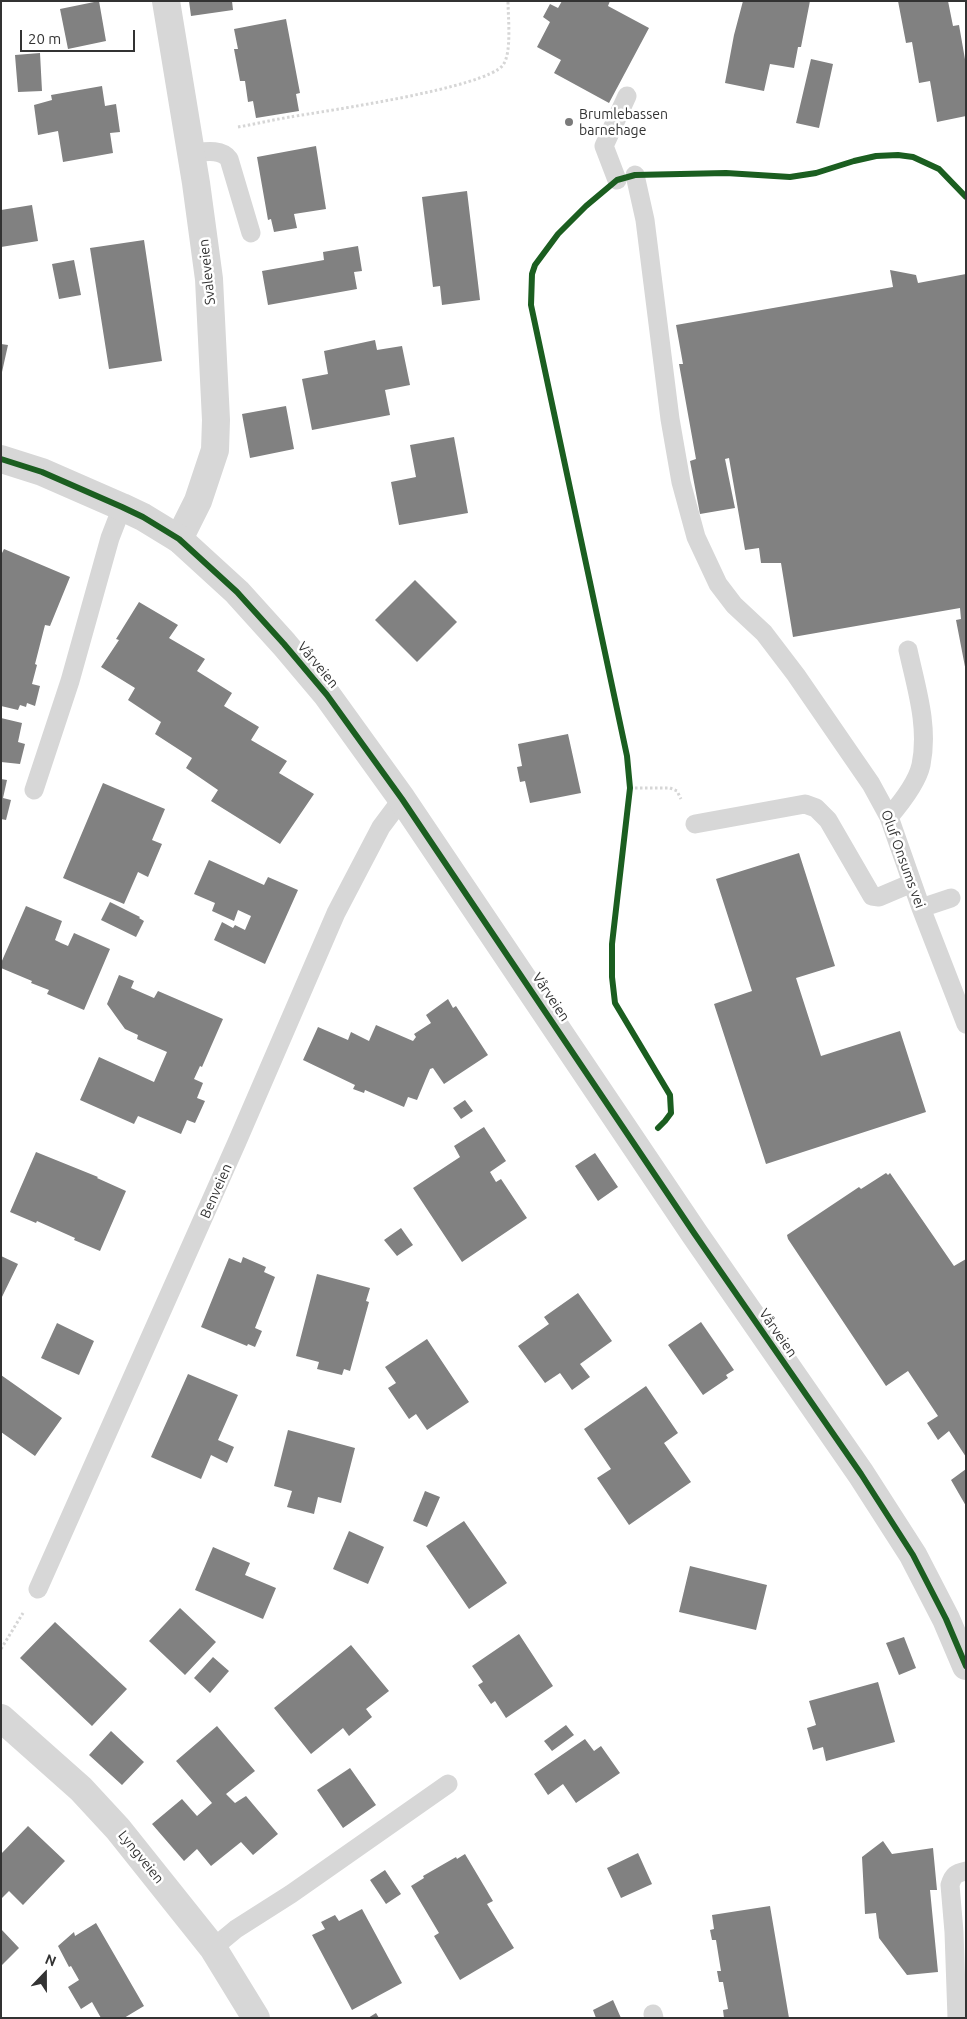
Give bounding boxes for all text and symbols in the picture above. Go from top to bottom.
scale bar [22,20,138,52]
text: 20 m [28,30,61,47]
place label: Brumlebassen barnehage [579,106,668,138]
marker: Brumlebassen barnehage [563,116,575,128]
street label: Svaleveien [195,238,219,306]
street label: Vårveien [294,638,342,692]
street label: Oluf Onsums vei [877,808,929,910]
street label: Vårveien [529,969,573,1025]
street label: Benveien [196,1161,236,1221]
street label: Vårveien [755,1306,801,1360]
street label: Lyngveien [115,1827,167,1887]
north arrow [20,1949,70,1999]
text: N [43,1951,58,1969]

